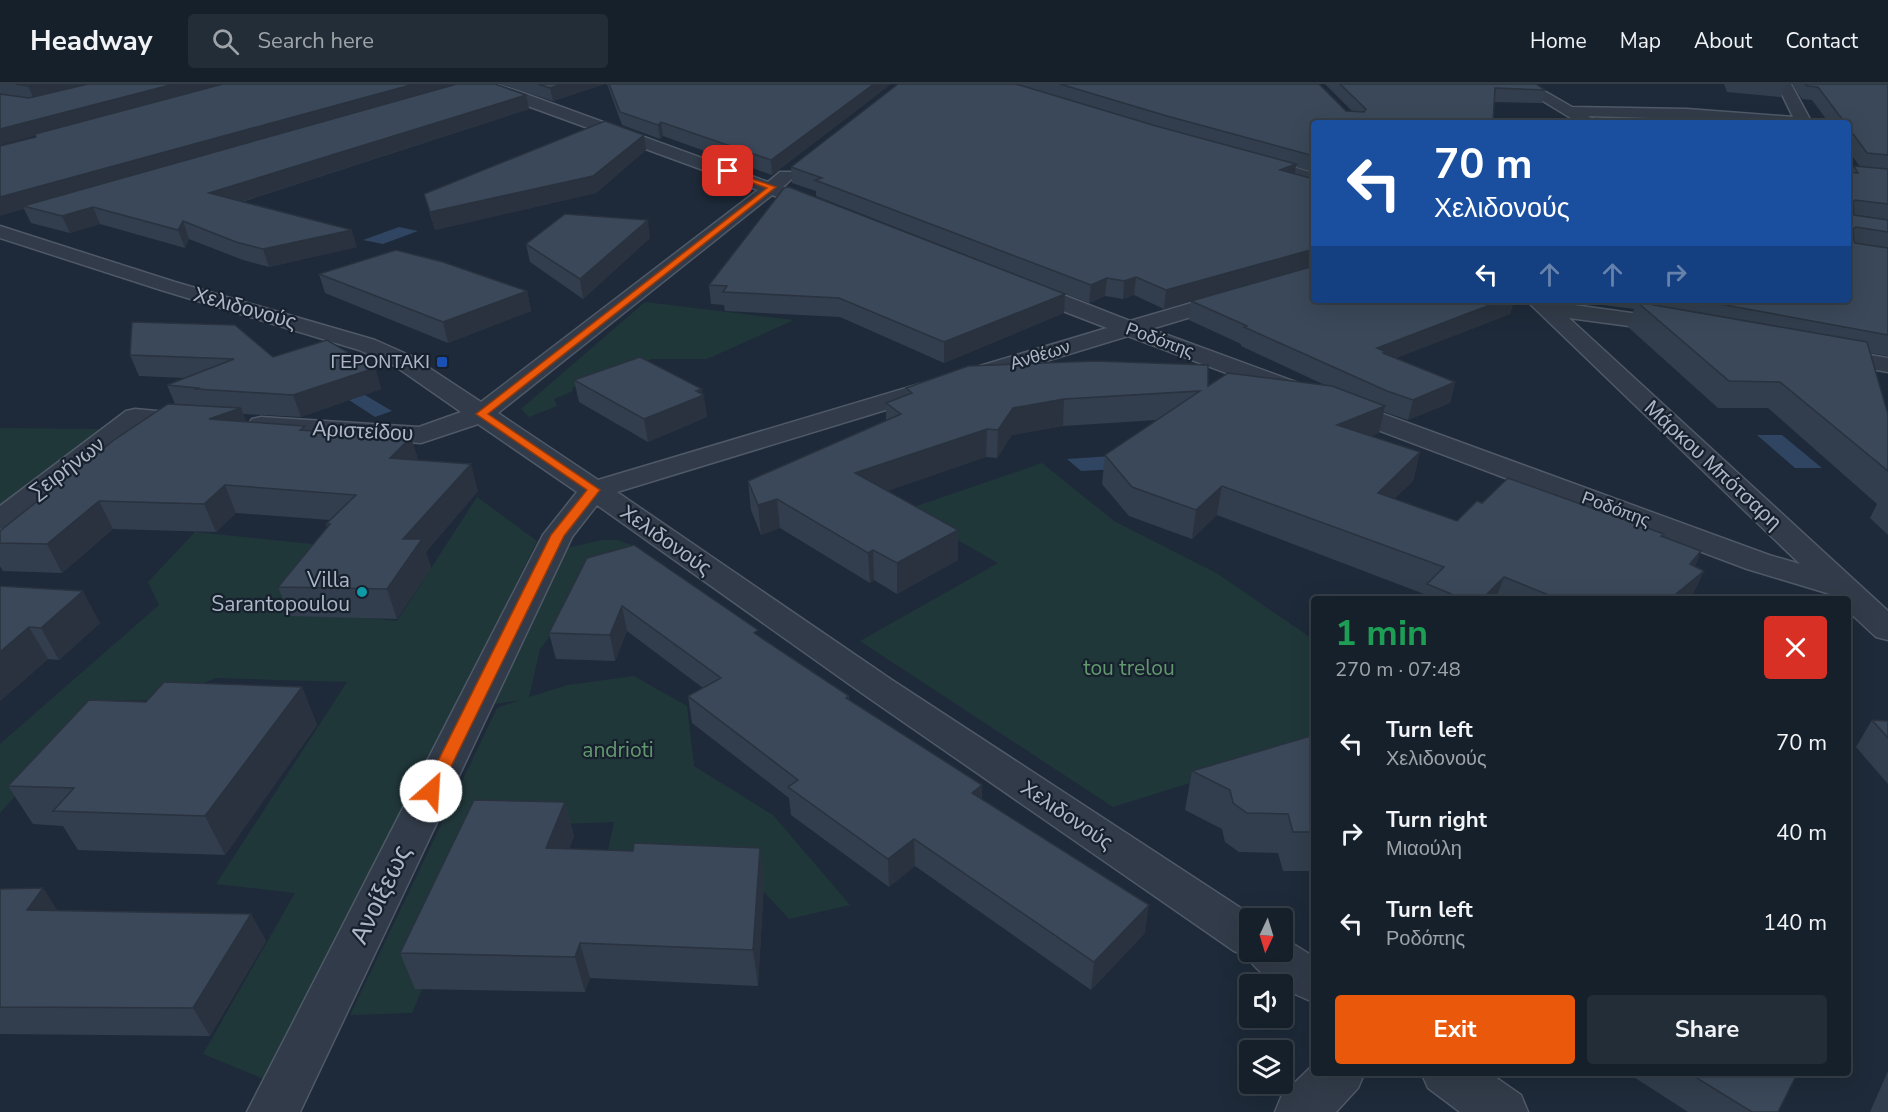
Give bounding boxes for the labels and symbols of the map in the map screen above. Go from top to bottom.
pin [702,145,753,196]
street label: Χελιδονούς [190,280,300,336]
street label: Ροδόπης [1122,317,1198,364]
street label: Ανθέων [1007,334,1073,376]
place label: ΓΕΡΟΝΤΑΚΙ [330,350,430,374]
marker: ΓΕΡΟΝΤΑΚΙ [435,355,449,369]
street label: Μάρκου Μπότσαρη [1638,394,1788,536]
street label: Αριστείδου [312,414,414,448]
street label: Σειρήνων [24,430,110,506]
street label: Ροδόπης [1578,486,1654,533]
street label: Χελιδονούς [615,498,717,582]
place label: Villa Sarantopoulou [211,566,350,618]
marker: Villa Sarantopoulou [355,585,369,599]
park label: tou trelou [1083,654,1175,682]
park label: andrioti [582,736,654,764]
position arrow [399,759,463,823]
street label: Χελιδονούς [1015,774,1119,856]
street label: Ανοίξεως [341,839,419,950]
north arrow [1239,908,1293,962]

